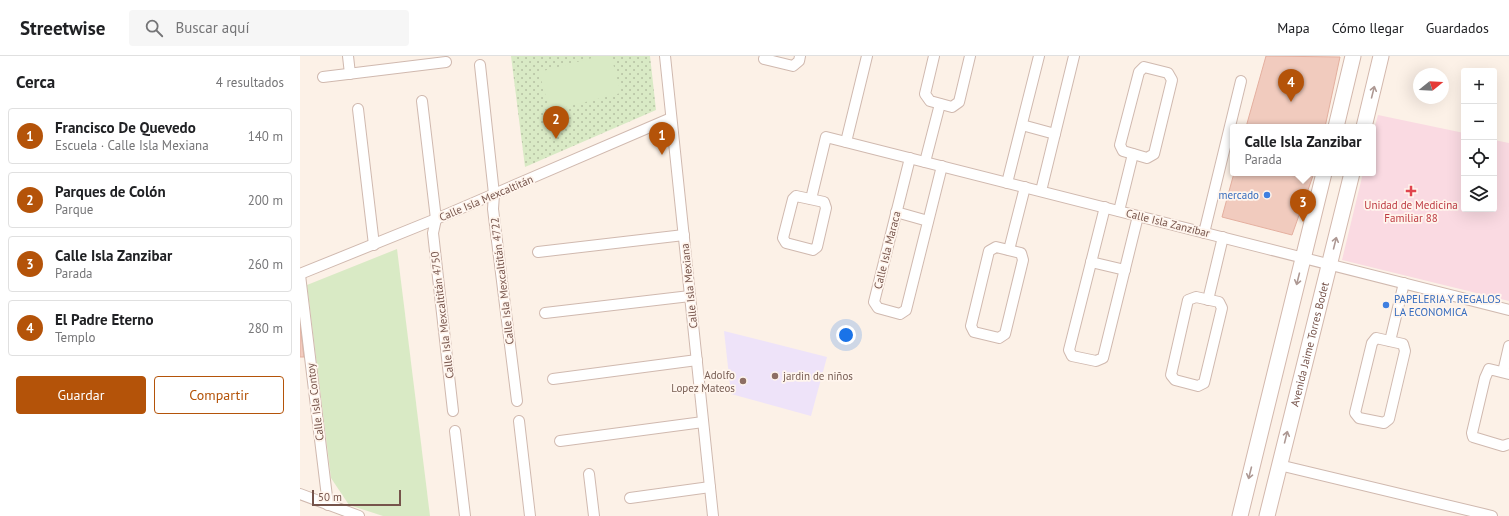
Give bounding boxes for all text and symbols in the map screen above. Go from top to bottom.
search box [129,10,409,46]
text: Streetwise [20,16,105,40]
icon: search [143,17,165,39]
text: Buscar aquí [175,18,249,37]
text: Mapa [1277,19,1310,37]
text: Cómo llegar [1332,19,1404,37]
text: Guardados [1426,19,1489,37]
north arrow [1413,68,1449,104]
map controls [1461,68,1497,212]
button: + [1461,68,1497,104]
pin: 4 [1278,69,1304,102]
text: Cerca [16,71,55,93]
text: 4 resultados [216,74,284,91]
one-way arrow [1369,85,1377,98]
button: − [1461,104,1497,140]
pin: 2 [543,106,569,139]
text: Francisco De Quevedo [55,118,196,137]
pin: 1 [649,122,675,155]
popup [1230,124,1376,176]
text: 1 [26,128,34,145]
text: 140 m [248,128,283,145]
text: Calle Isla Zanzibar [1244,132,1362,151]
text: Escuela · Calle Isla Mexiana [55,137,209,154]
button: locate [1461,140,1497,176]
text: Parada [1244,151,1282,168]
street label: Calle Isla Mexcaltitán [437,172,535,224]
button: layers [1461,176,1497,212]
text: Parques de Colón [55,182,166,201]
marker: Unidad de Medicina Familiar 88 [1405,185,1417,197]
place label: mercado [1219,188,1259,202]
pin: 3 [1290,189,1316,222]
marker: mercado [1262,190,1272,200]
text: 2 [26,192,34,209]
text: 200 m [248,192,283,209]
place label: Unidad de Medicina Familiar 88 [1364,198,1458,225]
text: Parque [55,201,93,218]
street label: Calle Isla Zanzíbar [1125,206,1212,240]
street label: Calle Isla Maraca [871,210,903,290]
street label: Calle Isla Mexcaltitán 4722 [487,217,517,345]
one-way arrow [1331,237,1339,250]
street label: Calle Isla Mexiana [678,243,700,329]
text: Calle Isla Zanzibar [55,246,172,265]
street label: Calle Isla Mexcaltitán 4750 [427,251,457,379]
text: 3 [26,256,34,273]
text: 260 m [248,256,283,273]
text: Parada [55,265,93,282]
one-way arrow [1294,272,1301,285]
street label: Avenida Jaime Torres Bodet [1287,280,1332,408]
place label: PAPELERIA Y REGALOS LA ECONOMICA [1394,292,1501,319]
marker: PAPELERIA Y REGALOS LA ECONOMICA [1381,300,1391,310]
text: El Padre Eterno [55,310,154,329]
text: 4 [26,320,34,337]
text: 280 m [248,320,283,337]
your location [836,325,856,345]
text: Templo [55,329,96,346]
street label: Calle Isla Contoy [303,361,327,442]
place label: Adolfo Lopez Mateos [671,368,735,395]
place label: jardin de niños [783,369,853,383]
marker: jardin de niños [770,371,780,381]
button: Guardar [16,376,146,414]
button: Compartir [154,376,284,414]
marker: Adolfo Lopez Mateos [738,376,748,386]
one-way arrow [1283,431,1291,444]
one-way arrow [1246,466,1254,479]
scale bar [312,488,401,507]
text: 50 m [318,490,342,504]

